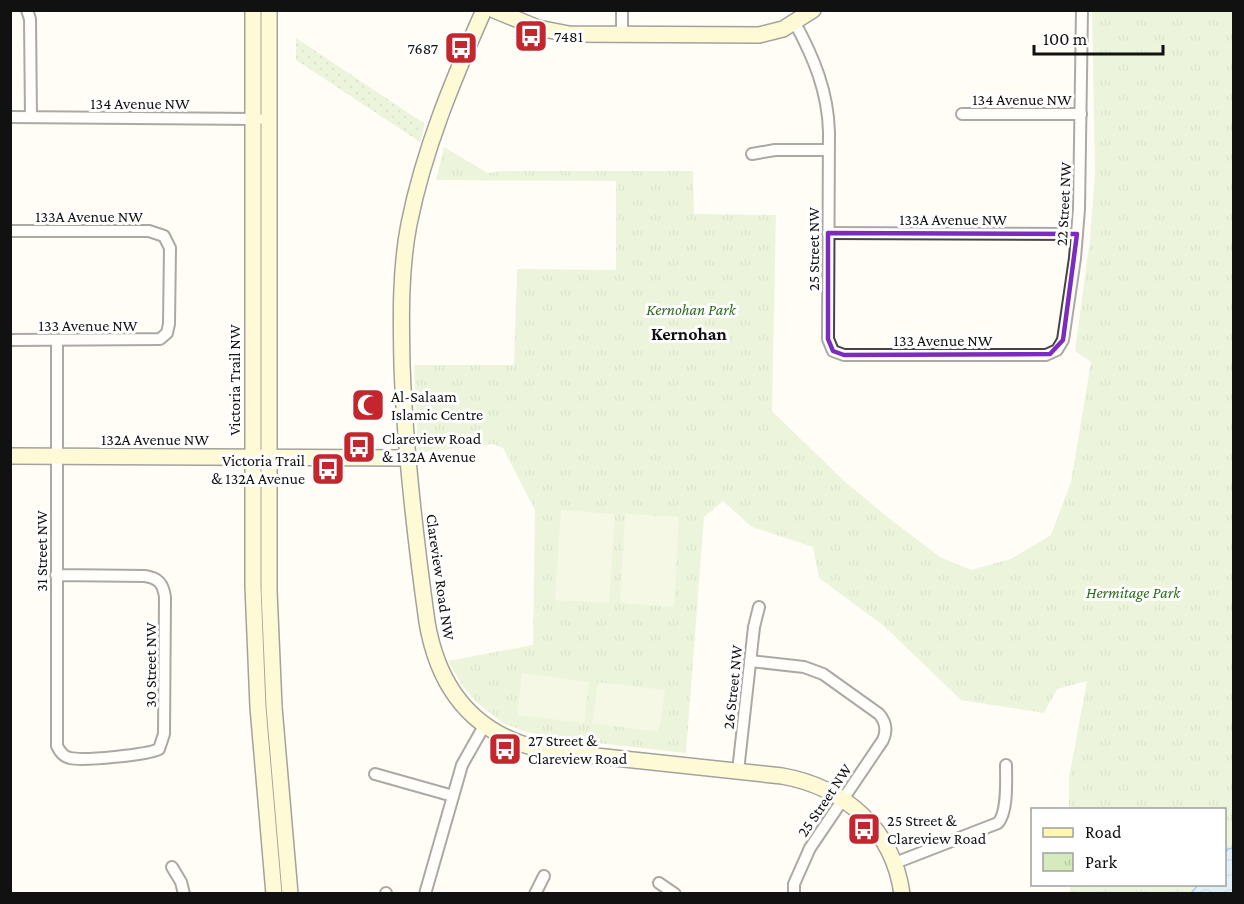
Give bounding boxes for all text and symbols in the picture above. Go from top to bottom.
bus stop icon: 7481 [513,18,549,54]
scale bar [1034,18,1163,56]
place label: 7481 [554,28,583,45]
text: 100 m [1043,29,1088,49]
bus stop icon: 7687 [443,30,479,66]
place label: 7687 [407,40,439,57]
street label: 134 Avenue NW [972,91,1072,108]
street label: 134 Avenue NW [90,95,190,112]
street label: 22 Street NW [1053,161,1074,246]
street label: 25 Street NW [805,207,822,291]
street label: 133A Avenue NW [35,208,143,225]
street label: 133A Avenue NW [899,211,1007,228]
park label: Kernohan Park [646,301,737,318]
street label: 133 Avenue NW [39,317,138,334]
street label: Victoria Trail NW [226,324,243,436]
district label: Kernohan [651,324,728,344]
street label: 133 Avenue NW [894,332,993,349]
mosque icon: Al-Salaam Islamic Centre [350,387,386,423]
place label: Al-Salaam Islamic Centre [391,388,483,423]
bus stop icon: Clareview Road & 132A Avenue [341,429,377,465]
place label: Clareview Road & 132A Avenue [382,430,482,465]
street label: 132A Avenue NW [101,431,209,448]
bus stop icon: Victoria Trail & 132A Avenue [310,451,346,487]
place label: Victoria Trail & 132A Avenue [211,452,305,487]
street label: 31 Street NW [33,510,50,592]
street label: Clareview Road NW [423,513,458,642]
park label: Hermitage Park [1086,584,1181,602]
street label: 30 Street NW [142,622,159,708]
street label: 26 Street NW [720,644,745,730]
bus stop icon: 27 Street & Clareview Road [487,731,523,767]
place label: 27 Street & Clareview Road [528,732,628,767]
street label: 25 Street NW [794,761,855,840]
legend [1031,808,1226,886]
bus stop icon: 25 Street & Clareview Road [846,811,882,847]
place label: 25 Street & Clareview Road [887,812,987,847]
text: Road [1085,822,1122,842]
text: Park [1085,852,1117,872]

